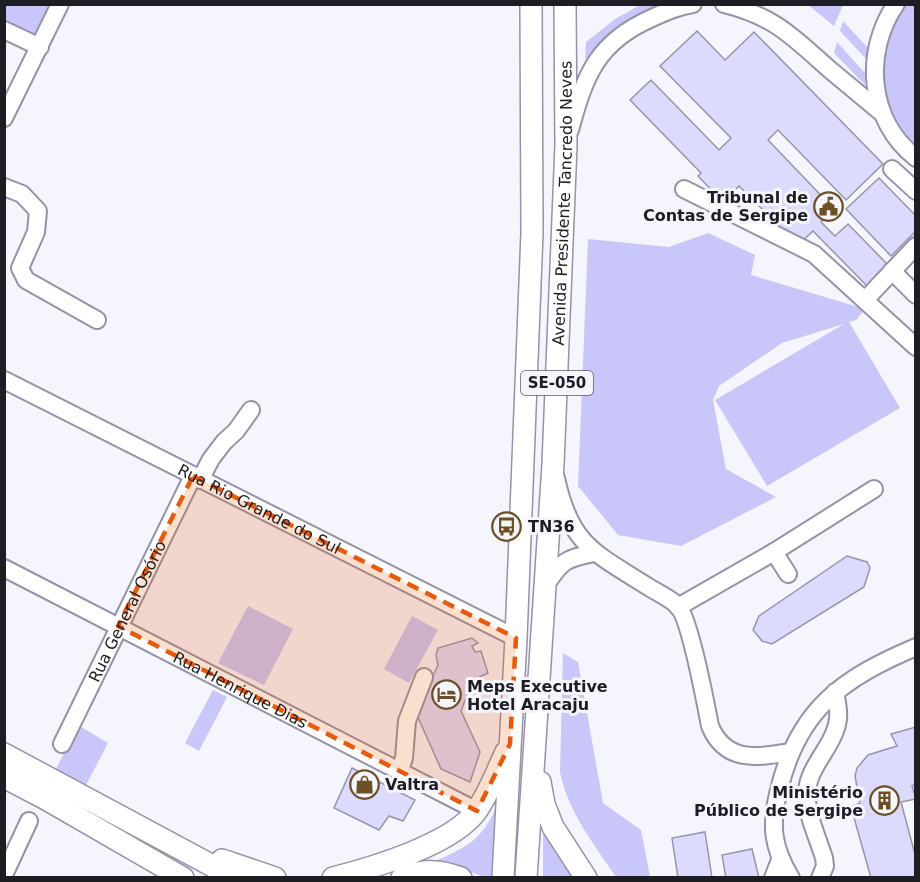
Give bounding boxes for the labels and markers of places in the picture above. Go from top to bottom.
place label: Tribunal de Contas de Sergipe [643,188,808,225]
public building icon: Tribunal de Contas de Sergipe [813,190,845,222]
bus stop icon: TN36 [491,510,523,542]
place label: TN36 [528,517,575,536]
place label: Meps Executive Hotel Aracaju [467,677,608,714]
hotel icon: Meps Executive Hotel Aracaju [430,679,462,711]
shop icon: Valtra [348,768,380,800]
place label: Valtra [385,775,439,794]
place label: Ministério Público de Sergipe [694,783,863,820]
building icon: Ministério Público de Sergipe [868,785,900,817]

